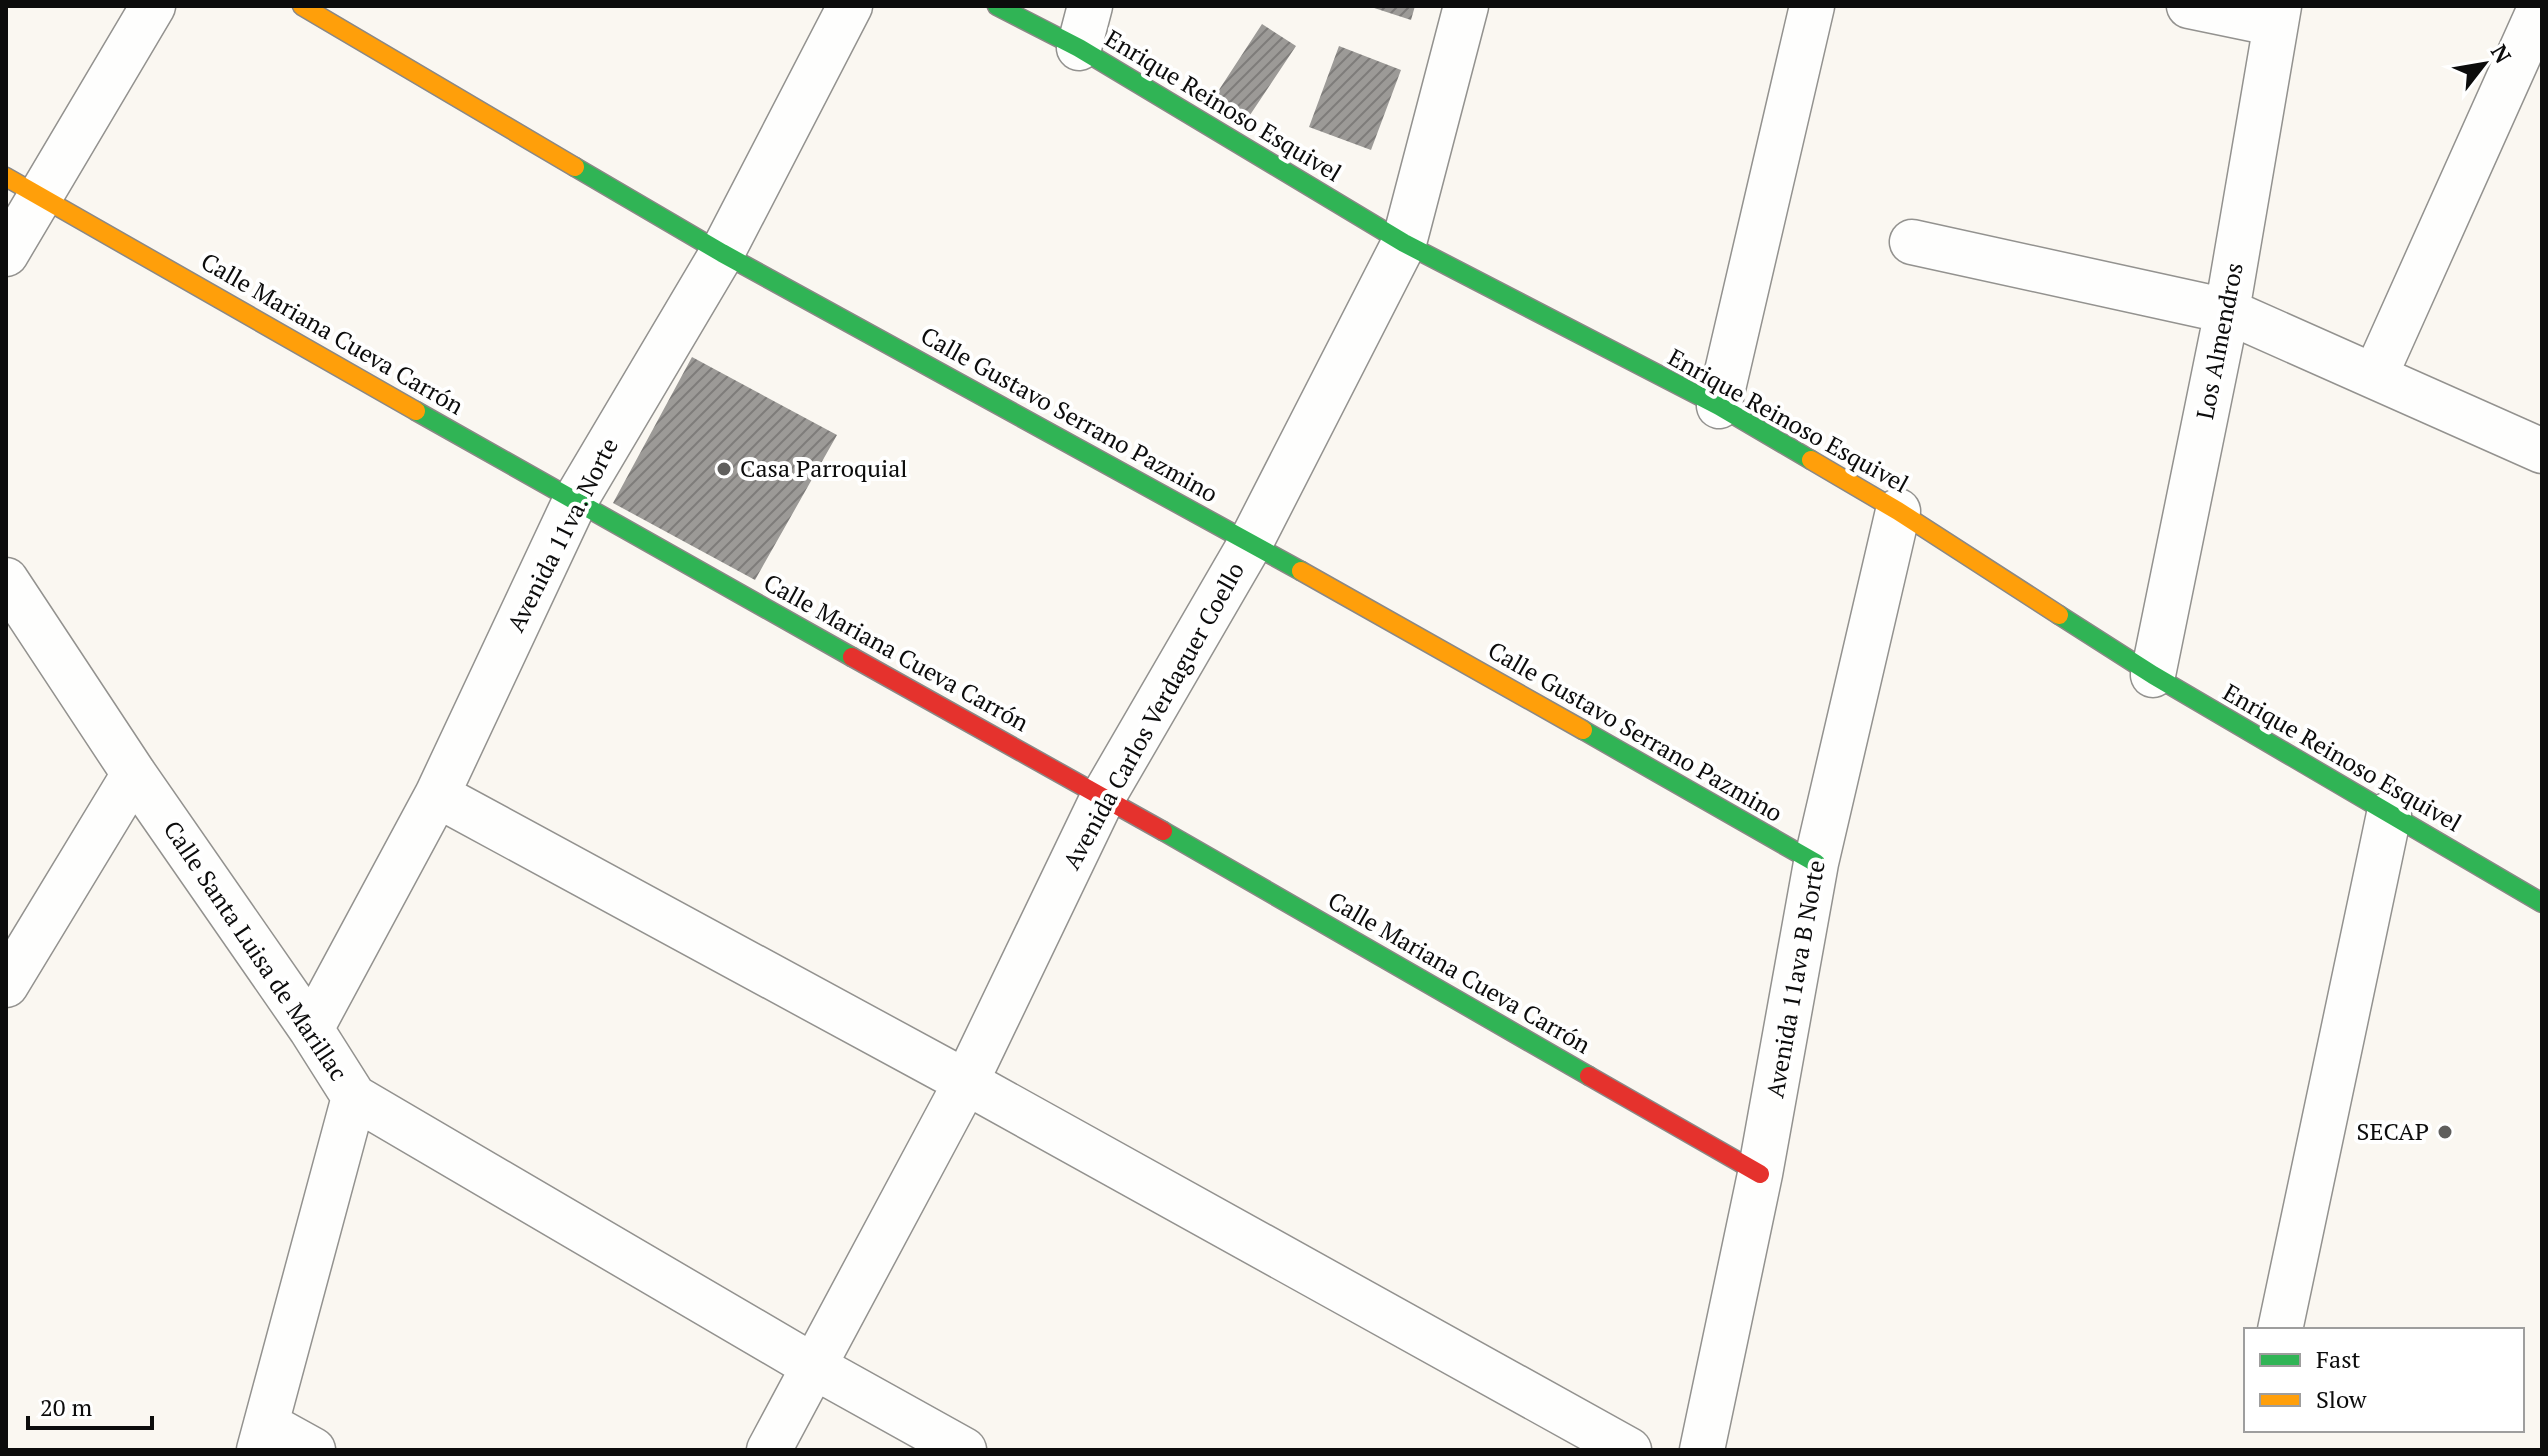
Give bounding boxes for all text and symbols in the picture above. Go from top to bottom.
street label: Enrique Reinoso Esquivel [1099,22,1348,188]
north arrow [2444,24,2524,104]
text: N [2485,39,2518,68]
street label: Calle Mariana Cueva Carrón [195,245,470,422]
street label: Los Almendros [2188,260,2250,422]
street label: Calle Gustavo Serrano Pazmino [915,319,1224,509]
street label: Enrique Reinoso Esquivel [1663,341,1914,500]
street label: Avenida 11va. Norte [499,432,625,637]
place label: Casa Parroquial [740,452,908,484]
marker: Casa Parroquial [715,460,733,478]
street label: Avenida Carlos Verdaguer Coello [1055,556,1251,875]
street label: Calle Mariana Cueva Carrón [758,566,1035,738]
street label: Calle Gustavo Serrano Pazmino [1482,634,1789,829]
street label: Enrique Reinoso Esquivel [2217,676,2468,839]
street label: Calle Santa Luisa de Marillac [157,814,355,1087]
street label: Avenida 11ava B Norte [1758,858,1832,1100]
street label: Calle Mariana Cueva Carrón [1322,884,1597,1061]
place label: SECAP [2357,1115,2429,1147]
marker: SECAP [2436,1123,2454,1141]
legend [2244,1328,2524,1432]
text: Fast [2316,1343,2361,1375]
scale bar [28,1380,152,1430]
text: Slow [2316,1383,2367,1415]
text: 20 m [40,1391,92,1423]

